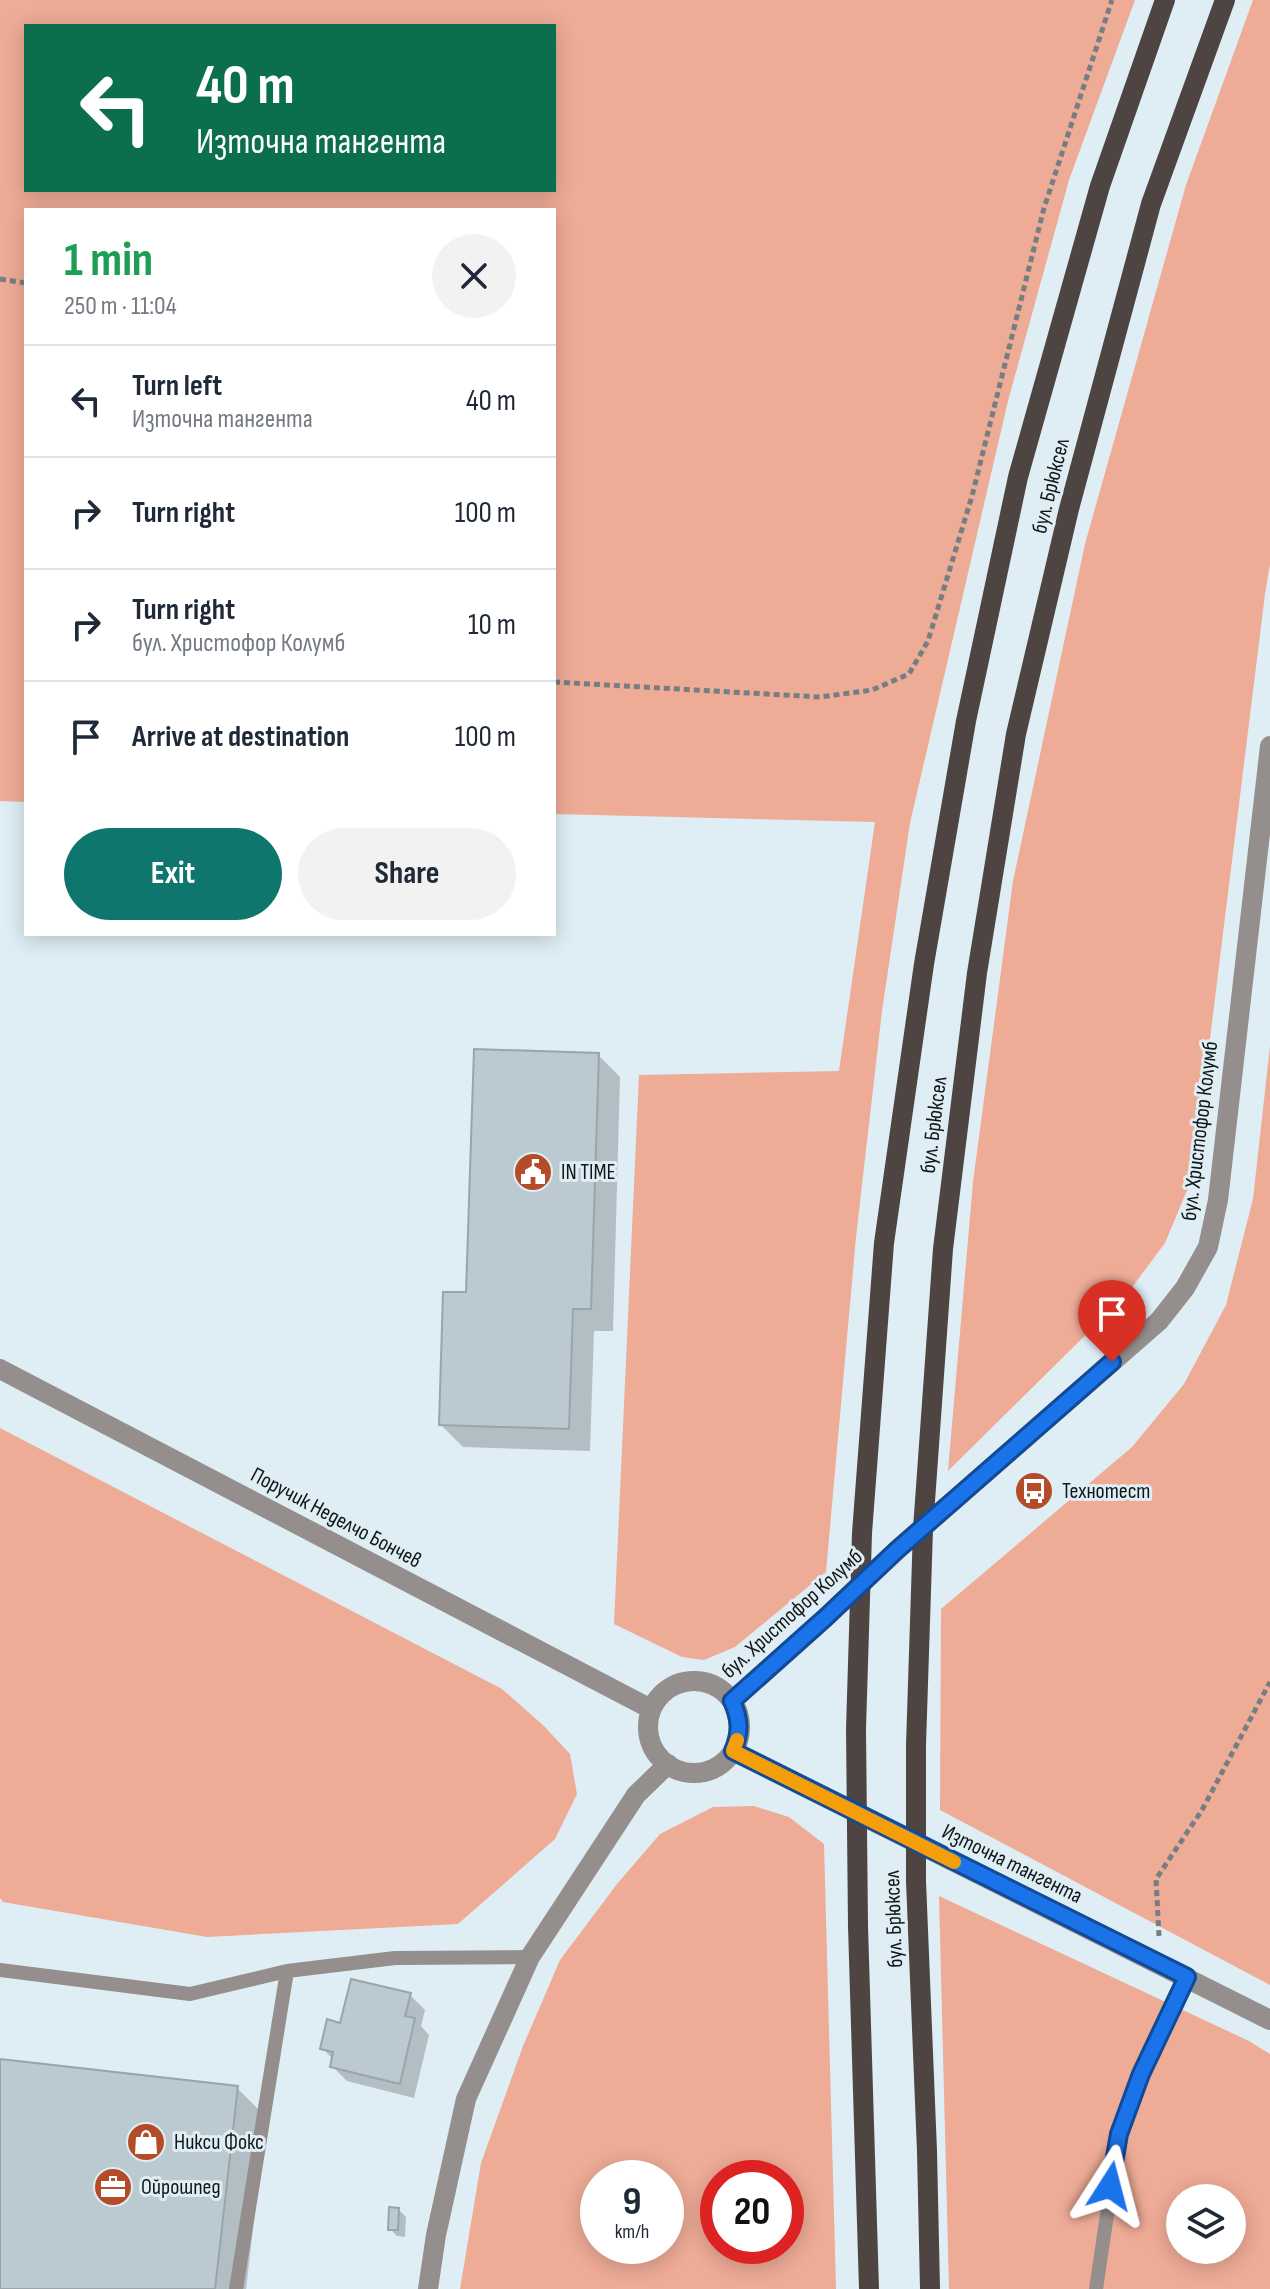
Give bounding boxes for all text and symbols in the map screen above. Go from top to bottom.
text: 40 m [196,53,295,120]
icon: left [64,56,168,160]
text: Източна тангента [196,121,446,164]
text: 1 min [64,232,153,289]
button: close [432,234,516,318]
text: 250 m · 11:04 [64,291,177,322]
text: Turn left [132,368,222,404]
icon: left [64,379,108,423]
text: 40 m [466,383,516,419]
text: Източна тангента [132,404,313,435]
street label: бул. Брюксел [1026,435,1076,536]
icon: right [64,491,108,535]
text: Turn right [132,495,235,531]
text: 100 m [455,495,516,531]
text: Turn right [132,592,235,628]
icon: right [64,603,108,647]
text: 10 m [468,607,516,643]
text: бул. Христофор Колумб [132,628,345,659]
icon: arrive [64,715,108,759]
text: Arrive at destination [132,719,349,755]
text: 100 m [455,719,516,755]
button: Exit [64,828,282,920]
button: Share [298,828,516,920]
street label: бул. Христофор Колумб [1176,1040,1224,1222]
street label: бул. Брюксел [915,1075,953,1175]
public building icon: IN TIME [512,1151,554,1193]
place label: IN TIME [561,1159,616,1186]
pin [1078,1280,1146,1362]
icon: arrive [1090,1292,1134,1336]
street label: Поручик Неделчо Бончев [246,1462,426,1574]
bus stop icon: Технотест [1013,1470,1055,1512]
place label: Технотест [1062,1478,1150,1505]
street label: бул. Христофор Колумб [716,1544,868,1684]
street label: Източна тангента [937,1818,1087,1910]
street label: бул. Брюксел [879,1870,909,1968]
shop icon: Никси Фокс [125,2121,167,2163]
place label: Никси Фокс [174,2129,264,2156]
position arrow [1068,2144,1152,2228]
speed limit sign: 20 [700,2160,804,2264]
office icon: Ойрошпед [92,2166,134,2208]
place label: Ойрошпед [141,2174,221,2201]
text: 9 [623,2178,641,2226]
map controls [1166,2184,1246,2264]
button: layers [1166,2184,1246,2264]
text: km/h [615,2220,649,2244]

